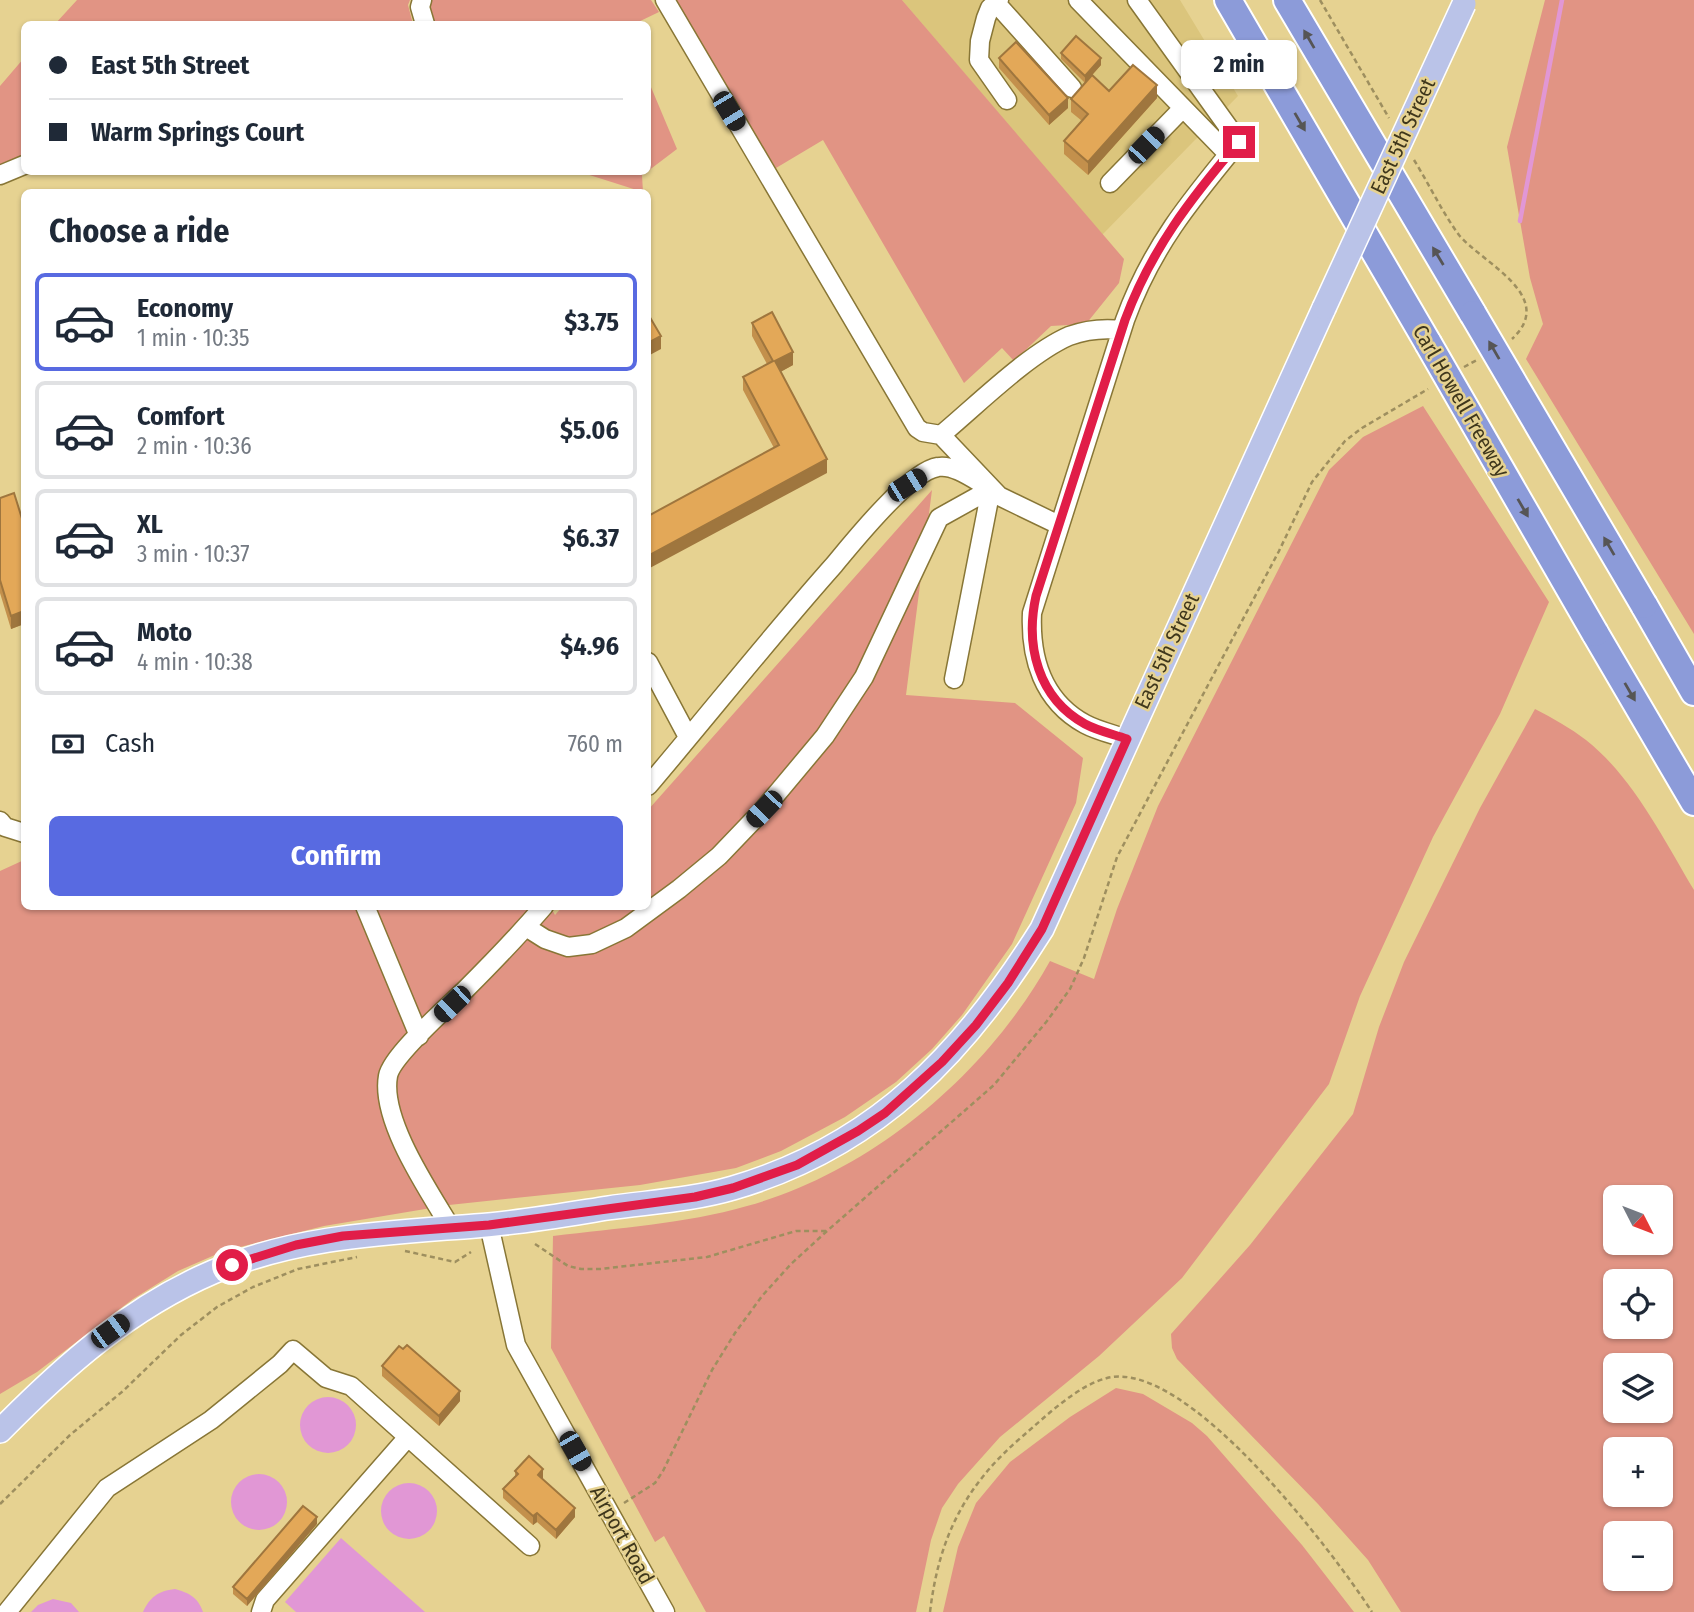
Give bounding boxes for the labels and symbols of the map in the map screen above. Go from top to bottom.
one-way arrow [1303,29,1315,49]
callout: 2 min [1181,40,1297,90]
street label: East 5th Street [1365,74,1441,198]
car [710,88,749,134]
one-way arrow [1294,113,1306,132]
car [1124,123,1169,167]
route end [1223,126,1255,158]
one-way arrow [1432,246,1444,265]
street label: Carl Howell Freeway [1407,320,1515,482]
one-way arrow [1488,341,1500,360]
car [884,465,931,505]
one-way arrow [1517,498,1529,518]
one-way arrow [1603,537,1615,556]
street label: East 5th Street [1129,589,1205,713]
one-way arrow [1623,682,1636,701]
car [742,787,787,831]
car [430,982,475,1026]
north arrow [1603,1185,1673,1255]
route start [216,1249,248,1281]
car [87,1310,134,1352]
car [556,1428,595,1474]
street label: Airport Road [584,1481,660,1589]

